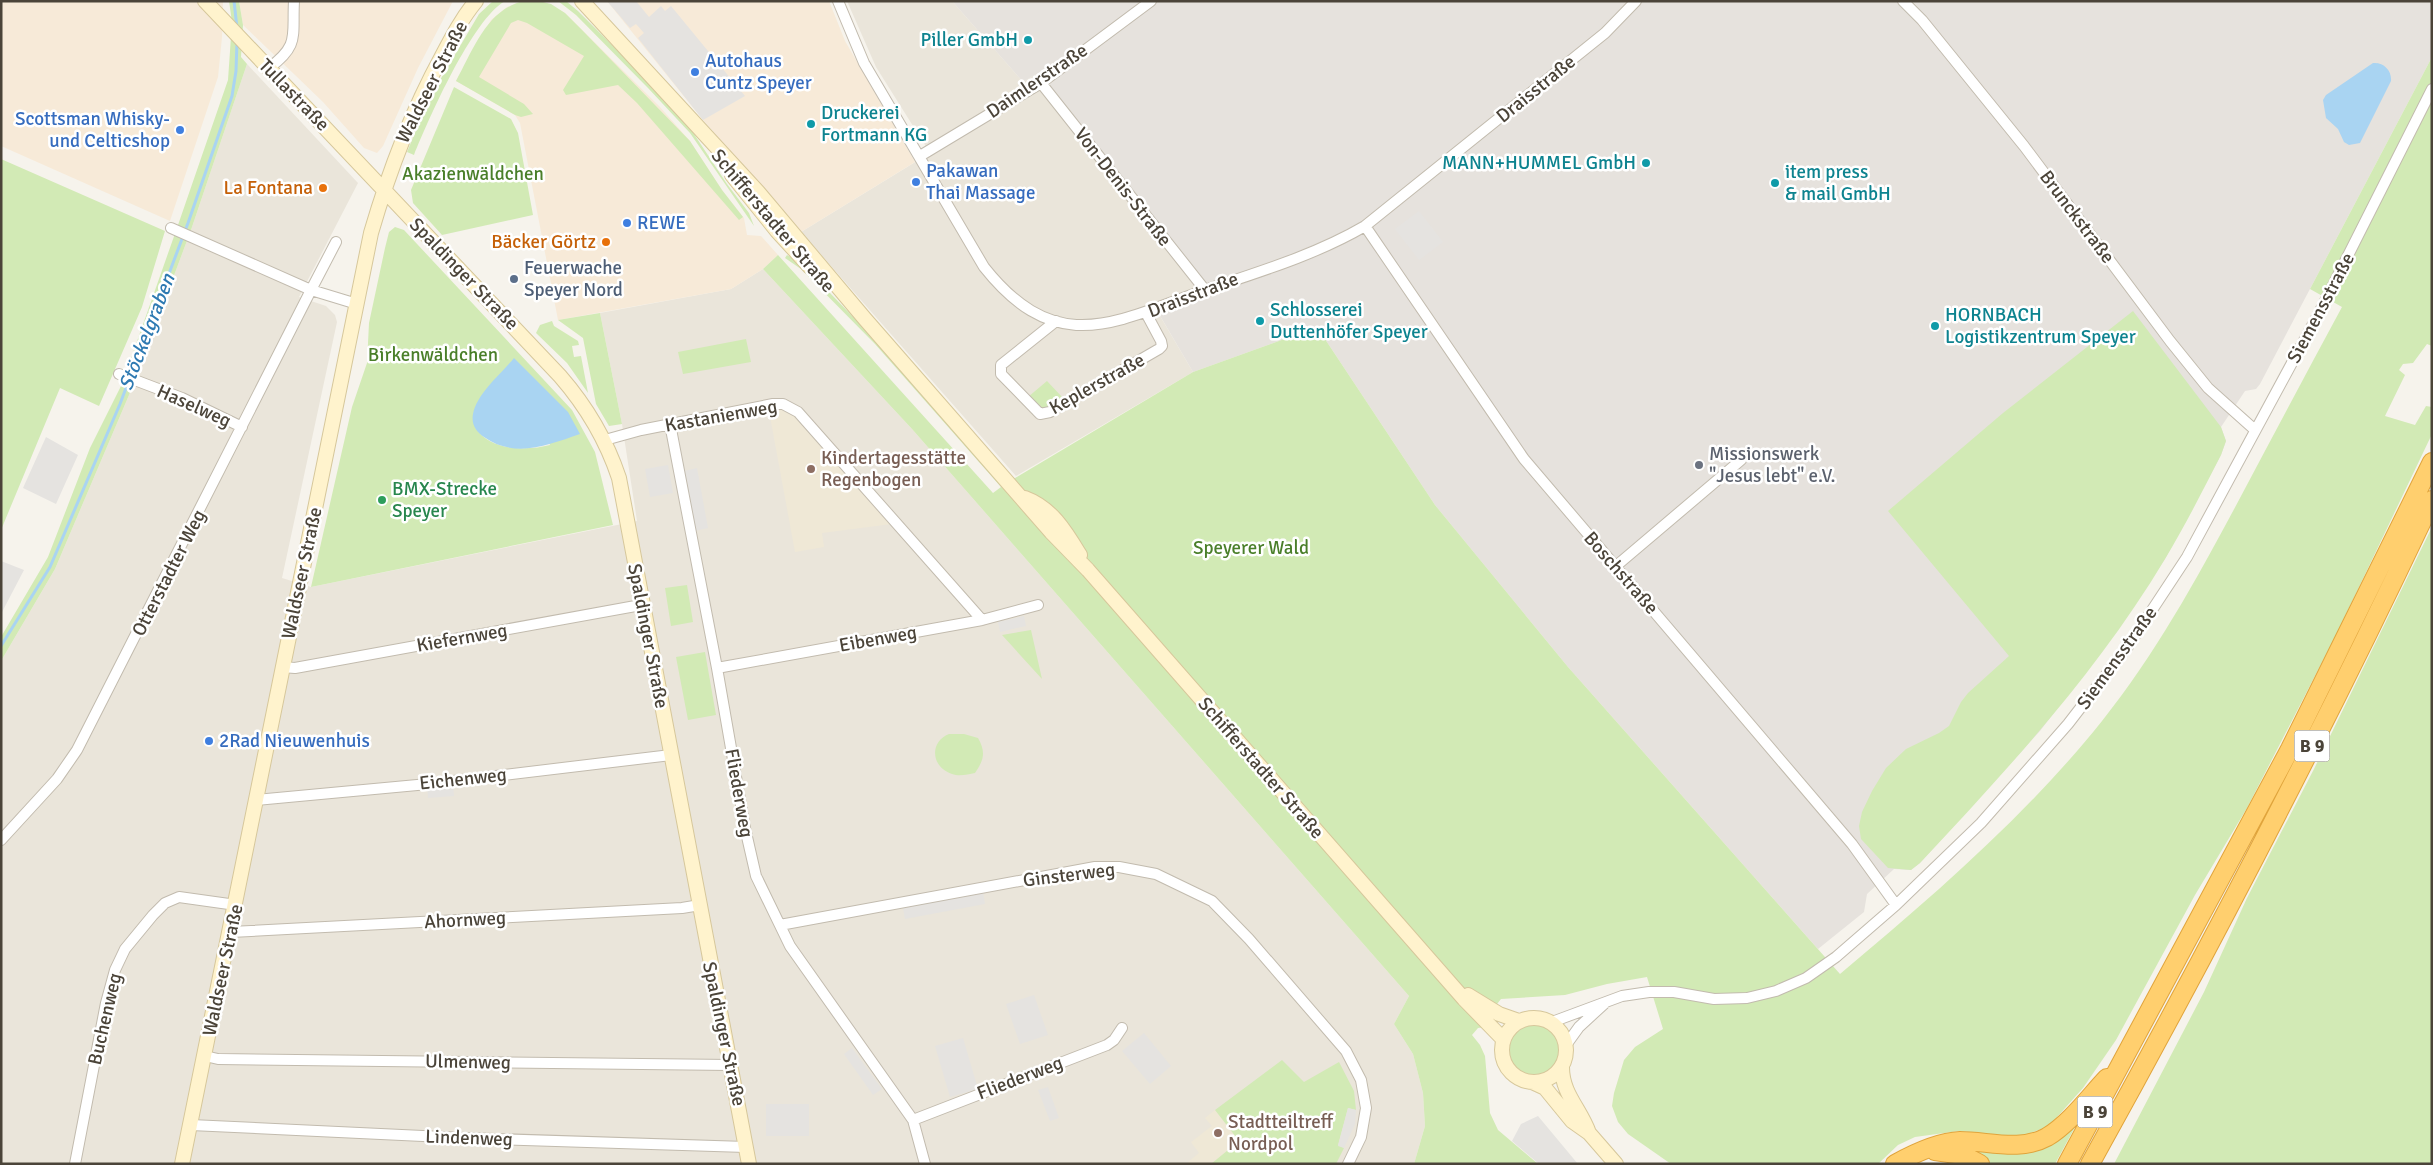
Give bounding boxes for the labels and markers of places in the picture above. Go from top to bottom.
place label: Piller GmbH [920,28,1018,52]
marker: Piller GmbH [1022,34,1034,46]
place label: Autohaus Cuntz Speyer [705,49,812,95]
marker: Autohaus Cuntz Speyer [689,66,701,78]
place label: Druckerei Fortmann KG [821,101,927,147]
place label: Scottsman Whisky- und Celticshop [15,107,170,153]
marker: Druckerei Fortmann KG [805,118,817,130]
marker: Scottsman Whisky- und Celticshop [174,124,186,136]
place label: MANN+HUMMEL GmbH [1442,151,1636,175]
marker: MANN+HUMMEL GmbH [1640,157,1652,169]
place label: Pakawan Thai Massage [926,159,1035,205]
place label: item press & mail GmbH [1785,160,1891,206]
place label: La Fontana [224,176,313,200]
marker: Pakawan Thai Massage [910,176,922,188]
marker: item press & mail GmbH [1769,177,1781,189]
marker: La Fontana [317,182,329,194]
place label: REWE [637,211,686,235]
marker: REWE [621,217,633,229]
place label: Bäcker Görtz [491,230,596,254]
marker: Bäcker Görtz [600,236,612,248]
place label: Feuerwache Speyer Nord [524,256,623,302]
marker: Feuerwache Speyer Nord [508,273,520,285]
place label: Schlosserei Duttenhöfer Speyer [1270,298,1428,344]
place label: HORNBACH Logistikzentrum Speyer [1945,303,2136,349]
marker: Schlosserei Duttenhöfer Speyer [1254,315,1266,327]
marker: HORNBACH Logistikzentrum Speyer [1929,320,1941,332]
place label: Missionswerk "Jesus lebt" e.V. [1709,442,1836,488]
place label: Kindertagesstätte Regenbogen [821,446,966,492]
marker: Missionswerk "Jesus lebt" e.V. [1693,459,1705,471]
marker: Kindertagesstätte Regenbogen [805,463,817,475]
place label: BMX-Strecke Speyer [392,477,497,523]
marker: BMX-Strecke Speyer [376,494,388,506]
place label: 2Rad Nieuwenhuis [219,729,370,753]
marker: 2Rad Nieuwenhuis [203,735,215,747]
place label: Stadtteiltreff Nordpol [1228,1110,1334,1156]
marker: Stadtteiltreff Nordpol [1212,1127,1224,1139]

